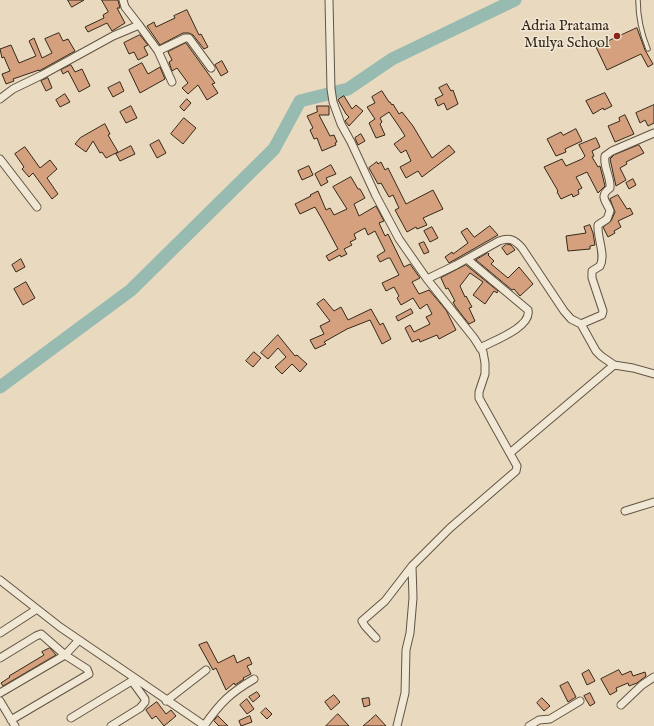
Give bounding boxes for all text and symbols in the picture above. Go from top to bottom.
place label: Adria Pratama Mulya School [521,18,609,53]
marker: Adria Pratama Mulya School [612,31,622,41]

